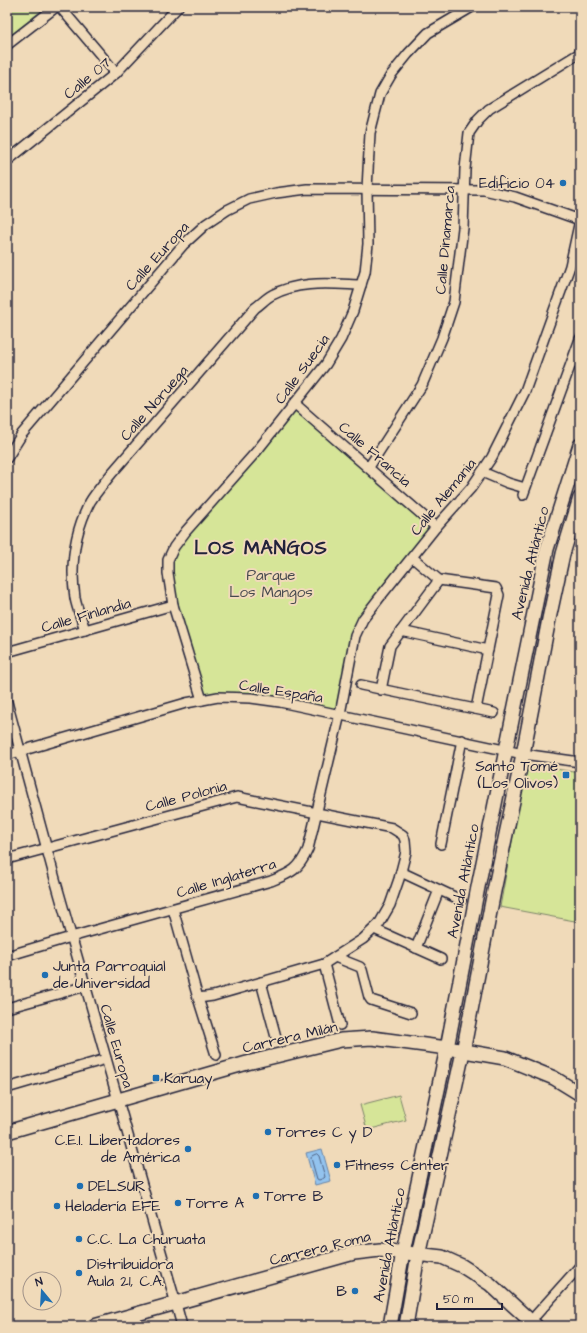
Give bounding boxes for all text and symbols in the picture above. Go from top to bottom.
street label: Calle 07 [59,52,115,104]
place label: Edificio 04 [479,173,555,194]
marker: Edificio 04 [558,178,568,188]
street label: Calle Dinamarca [430,185,461,295]
street label: Calle Europa [121,217,194,295]
street label: Calle Suecia [270,330,335,409]
street label: Calle Noruega [116,361,194,446]
street label: Calle Francia [334,417,416,492]
street label: Calle Alemania [406,454,481,540]
street label: Avenida Atlántico [506,504,555,622]
district label: LOS MANGOS [194,535,328,562]
park label: Parque Los Mangos [229,565,313,604]
street label: Calle Finlandia [39,593,134,638]
street label: Calle España [237,675,325,709]
place label: Santo Tomé (Los Olivos) [475,756,558,794]
marker: Santo Tomé (Los Olivos) [561,770,571,780]
street label: Calle Polonia [143,775,229,817]
street label: Avenida Atlántico [442,822,485,940]
street label: Calle Inglaterra [174,853,279,905]
place label: Junta Parroquial de Universidad [53,956,166,994]
marker: Junta Parroquial de Universidad [40,970,50,980]
street label: Calle Europa [95,1002,139,1091]
street label: Carrera Milán [240,1016,340,1059]
place label: Karuay [164,1068,212,1090]
marker: Karuay [151,1073,161,1083]
place label: Torres C y D [276,1122,373,1144]
marker: Torres C y D [263,1127,273,1137]
place label: C.E.I. Libertadores de América [55,1130,180,1168]
marker: C.E.I. Libertadores de América [183,1144,193,1154]
place label: Fitness Center [345,1155,449,1176]
marker: Fitness Center [332,1160,342,1170]
place label: DELSUR [88,1176,146,1197]
marker: DELSUR [75,1181,85,1191]
place label: Torre B [264,1186,323,1207]
street label: Avenida Atlántico [368,1186,411,1304]
marker: Torre B [251,1191,261,1201]
place label: Torre A [186,1193,244,1214]
place label: Heladería EFE [65,1196,160,1217]
marker: Torre A [173,1198,183,1208]
marker: Heladería EFE [52,1201,62,1211]
street label: Carrera Roma [267,1226,373,1271]
place label: C.C. La Churuata [87,1229,206,1250]
marker: C.C. La Churuata [74,1234,84,1244]
place label: Distribuidora Aula 21, C.A. [87,1254,174,1292]
marker: Distribuidora Aula 21, C.A. [74,1268,84,1278]
north arrow [22,1271,62,1311]
text: N [33,1274,45,1290]
place label: B [336,1281,347,1302]
scale bar [437,1285,502,1311]
marker: B [350,1286,360,1296]
text: 50 m [443,1291,474,1308]

